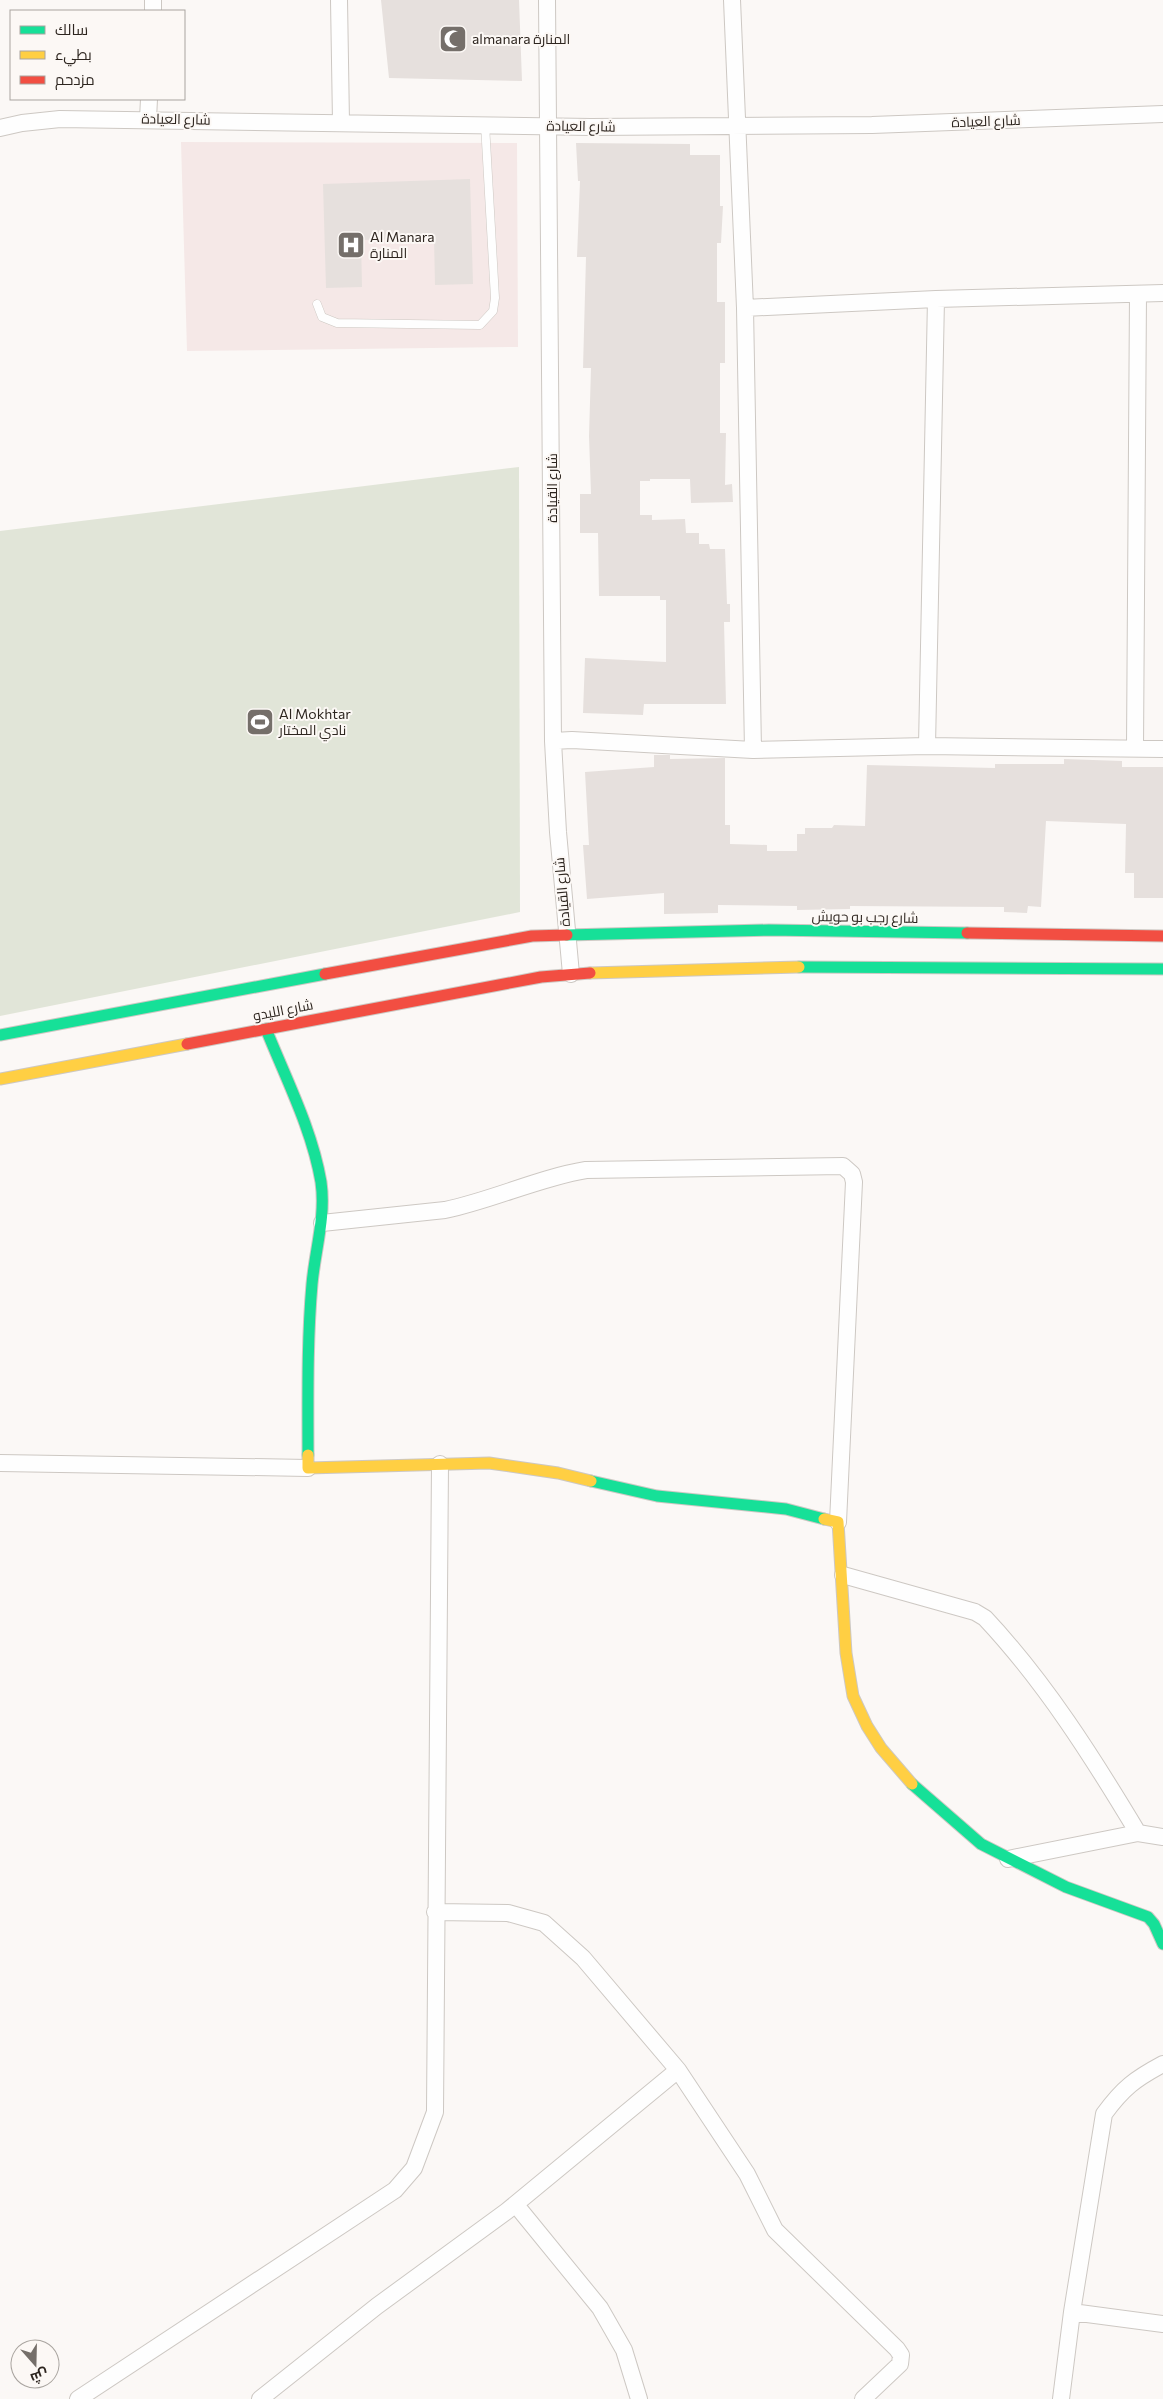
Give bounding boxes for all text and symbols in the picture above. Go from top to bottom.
legend [10,10,185,100]
text: سالك [55,20,88,38]
mosque icon: almanara المنارة [438,24,468,54]
place label: almanara المنارة [472,30,570,47]
text: بطيء [55,45,92,67]
text: مزدحم [55,70,95,90]
street label: شارع العيادة [141,109,211,129]
street label: شارع العيادة [951,111,1021,131]
street label: شارع العيادة [546,116,616,136]
place label: Al Manara المنارة [370,228,435,261]
hospital icon: Al Manara المنارة [336,230,366,260]
street label: شارع القيادة [543,453,561,523]
place label: Al Mokhtar نادي المختار [278,705,351,742]
sports icon: Al Mokhtar نادي المختار [245,707,275,737]
street label: شارع القيادة [550,857,574,927]
street label: شارع رجب بو حويش [811,907,919,927]
street label: شارع الليدو [251,995,315,1025]
north arrow [10,2339,60,2389]
text: ش [28,2365,51,2388]

